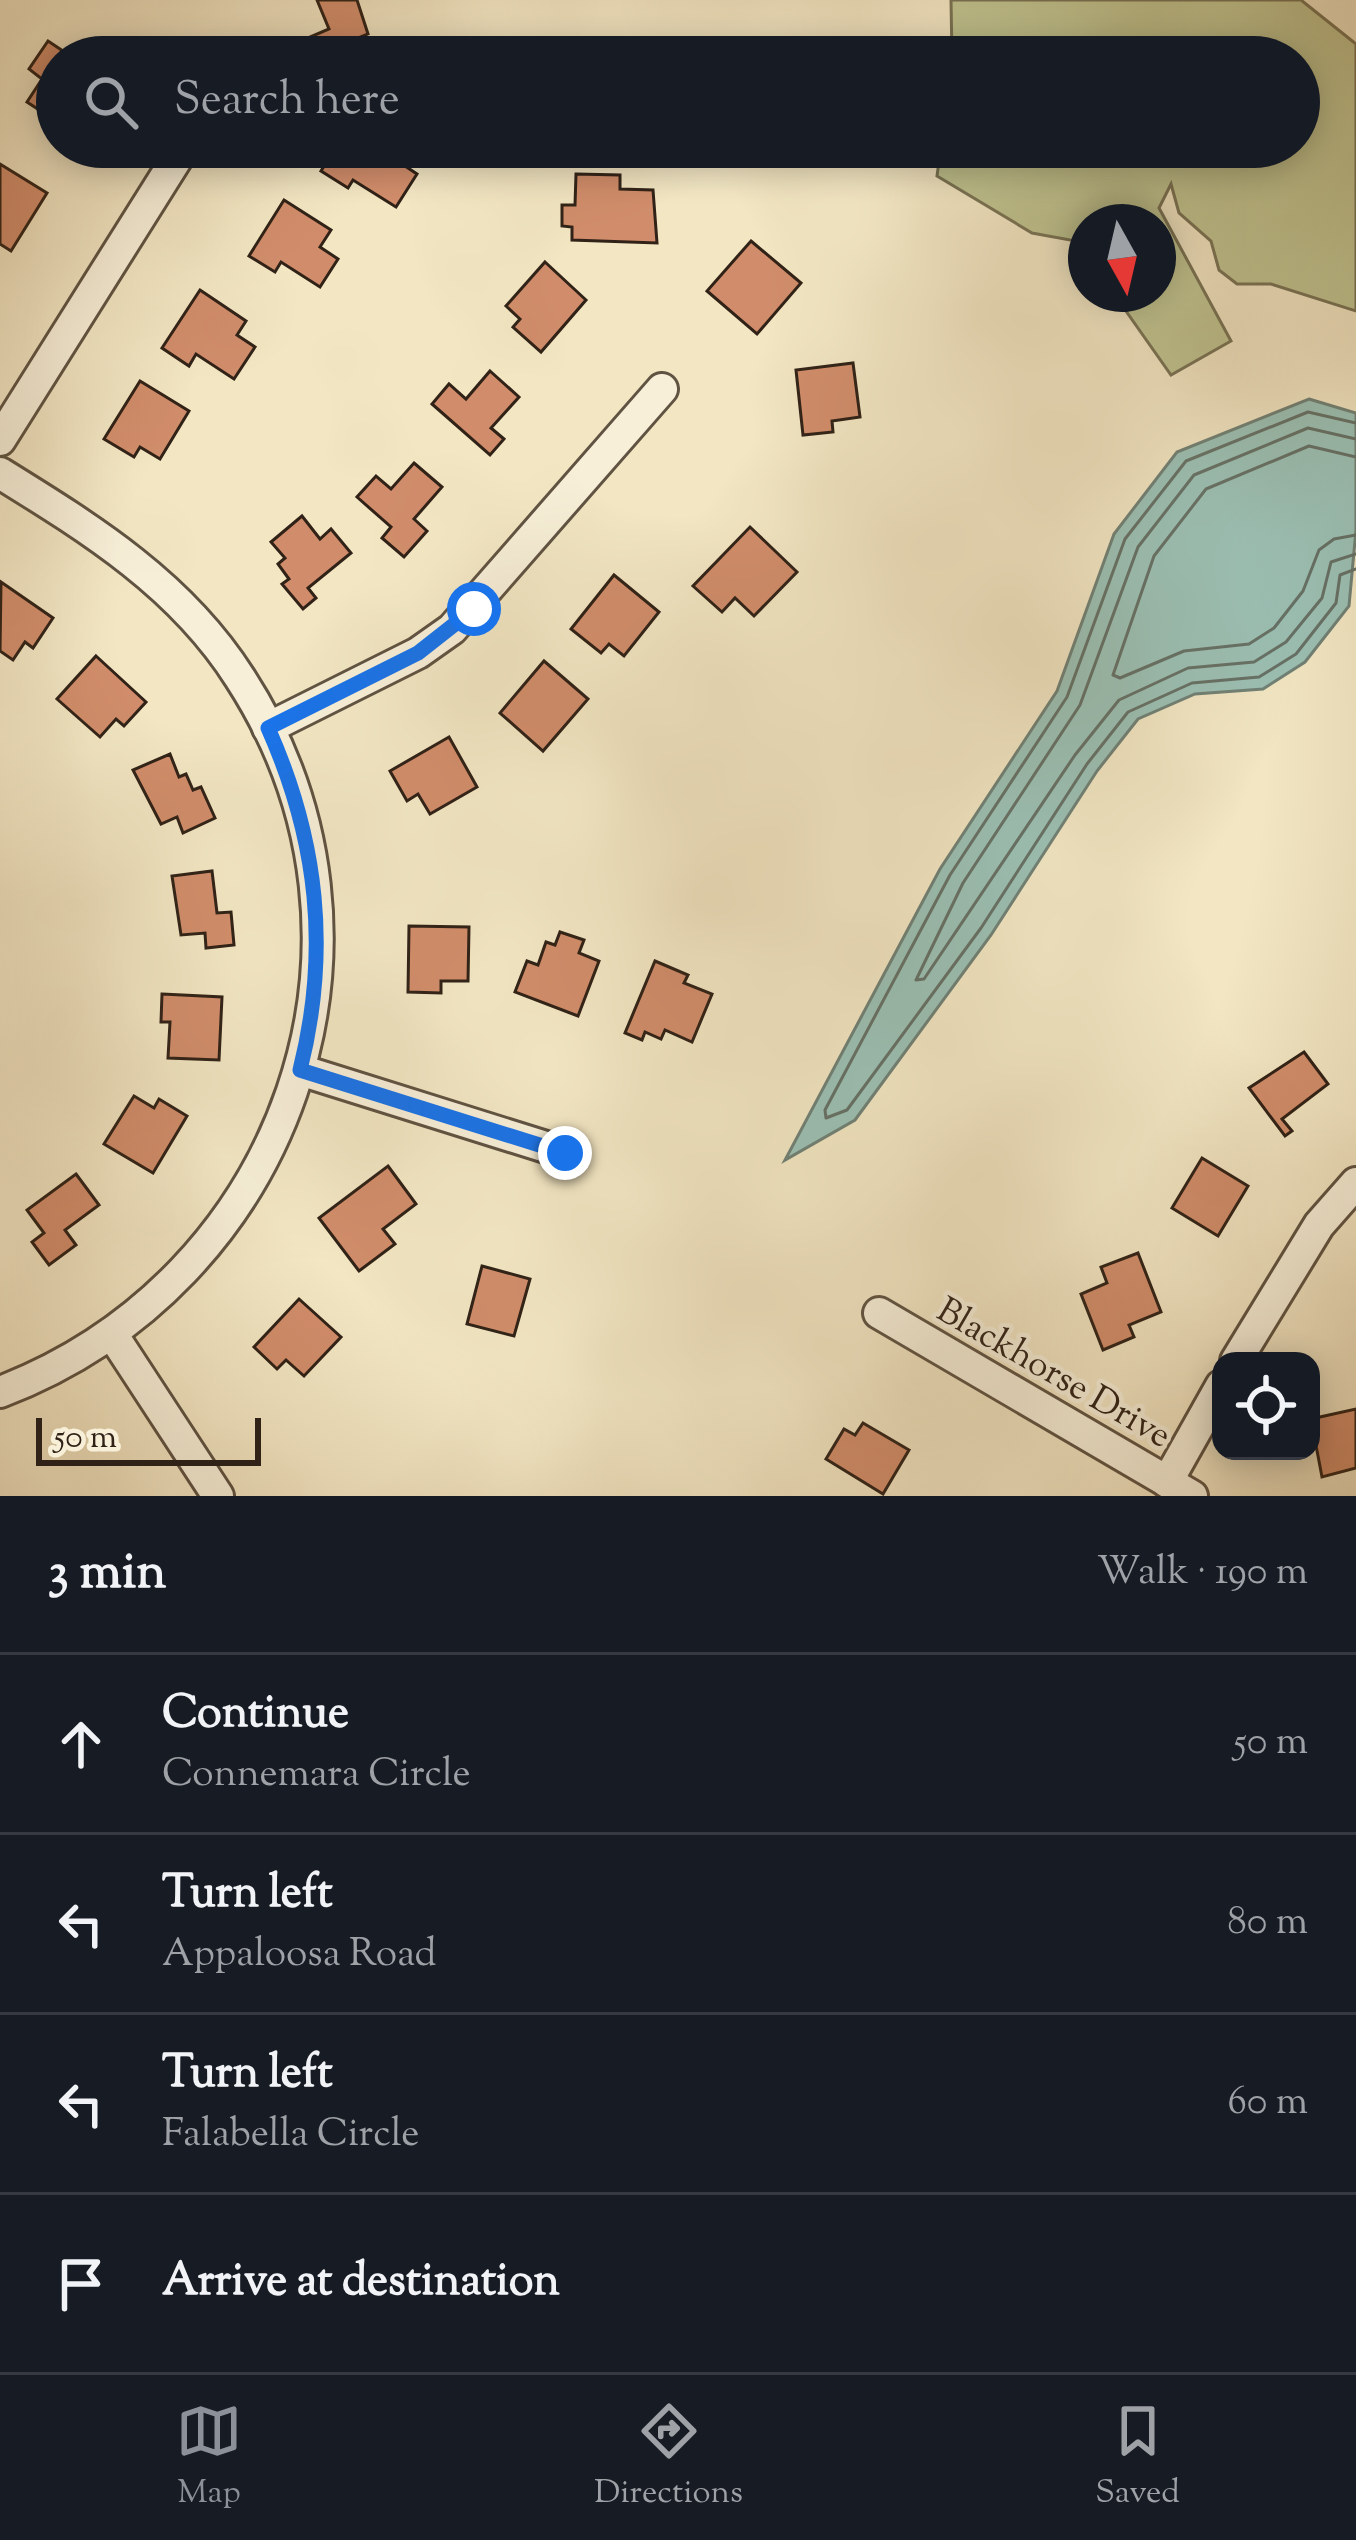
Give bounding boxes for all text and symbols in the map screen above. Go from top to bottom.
search box [36,36,1320,168]
icon: search [78,69,144,135]
text: Search here [174,70,400,135]
north arrow [1068,204,1176,312]
route start [447,582,501,636]
route end [538,1126,592,1180]
street label: Blackhorse Drive [926,1286,1180,1463]
map controls [1212,1352,1320,1460]
button: locate [1212,1352,1320,1460]
scale bar [36,1412,261,1465]
text: 50 m [54,1415,117,1463]
text: 3 min [48,1538,166,1611]
text: Walk · 190 m [1097,1546,1308,1602]
text: Continue [162,1683,349,1748]
icon: ahead [48,1711,114,1777]
text: 50 m [1233,1716,1308,1772]
text: Connemara Circle [162,1748,471,1804]
text: Turn left [162,1863,333,1928]
icon: left [48,1891,114,1957]
text: 80 m [1227,1896,1308,1952]
text: Appaloosa Road [162,1928,437,1984]
text: Turn left [162,2043,333,2108]
icon: left [48,2071,114,2137]
text: 60 m [1227,2076,1308,2132]
text: Falabella Circle [162,2108,419,2164]
icon: arrive [48,2251,114,2317]
text: Arrive at destination [162,2251,560,2316]
tab: Map [176,2398,242,2518]
tab: Directions [594,2398,743,2518]
tab: Saved [1095,2398,1180,2518]

